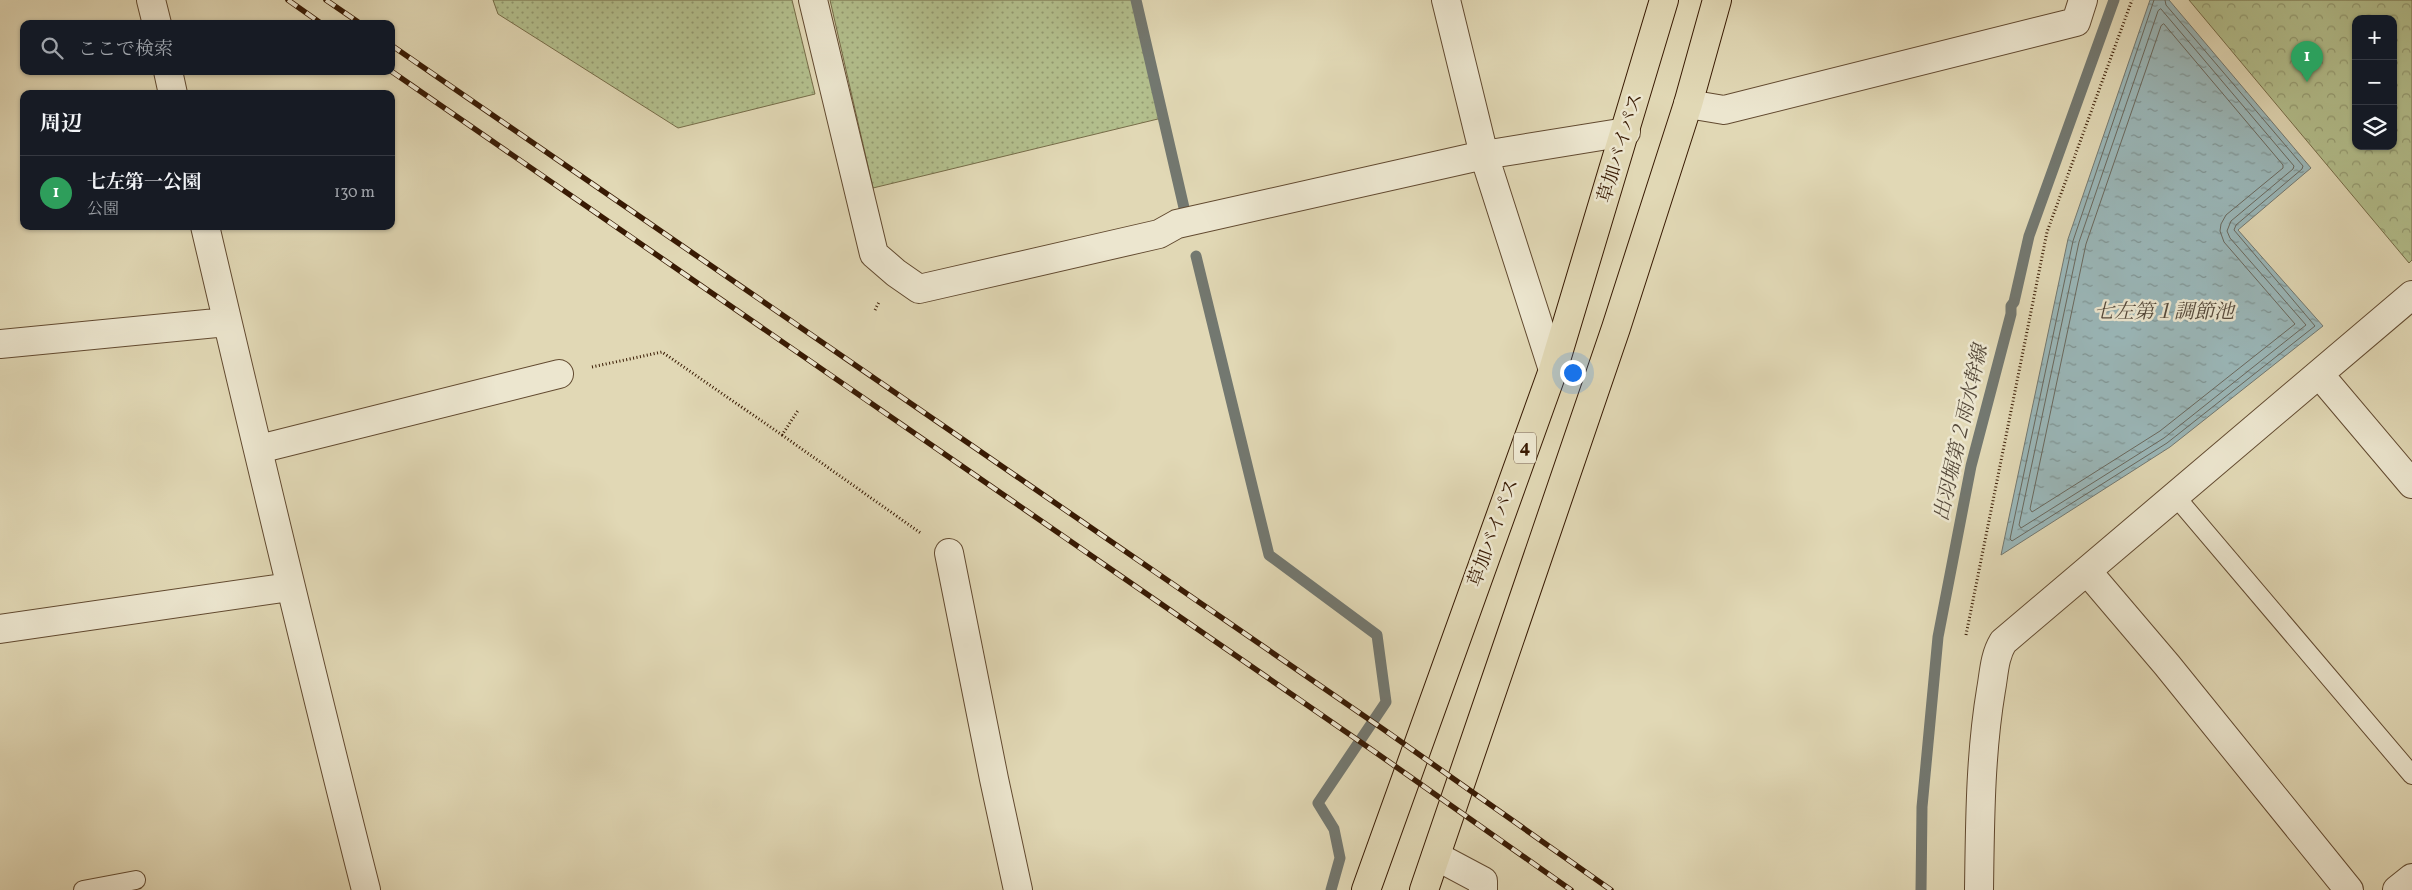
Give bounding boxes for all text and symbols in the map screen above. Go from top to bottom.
map controls [2352,15,2397,150]
button: + [2352,15,2397,60]
search box [20,20,395,75]
icon: search [38,34,66,62]
text: ここで検索 [78,37,173,63]
pin: 1 [2291,41,2323,82]
button: − [2352,60,2397,105]
street label: 草加バイパス [1592,90,1650,206]
button: layers [2352,105,2397,150]
text: 周辺 [40,110,82,139]
text: 七左第一公園 [87,170,201,196]
text: 1 [53,182,59,204]
text: 130 m [334,182,375,204]
text: 公園 [87,199,119,221]
water label: 七左第１調節池 [2094,299,2236,327]
water label: 出羽堀第２雨水幹線 [1928,339,1997,524]
your location [1560,360,1586,386]
road number: 4 [1514,432,1536,463]
street label: 草加バイパス [1462,475,1526,591]

